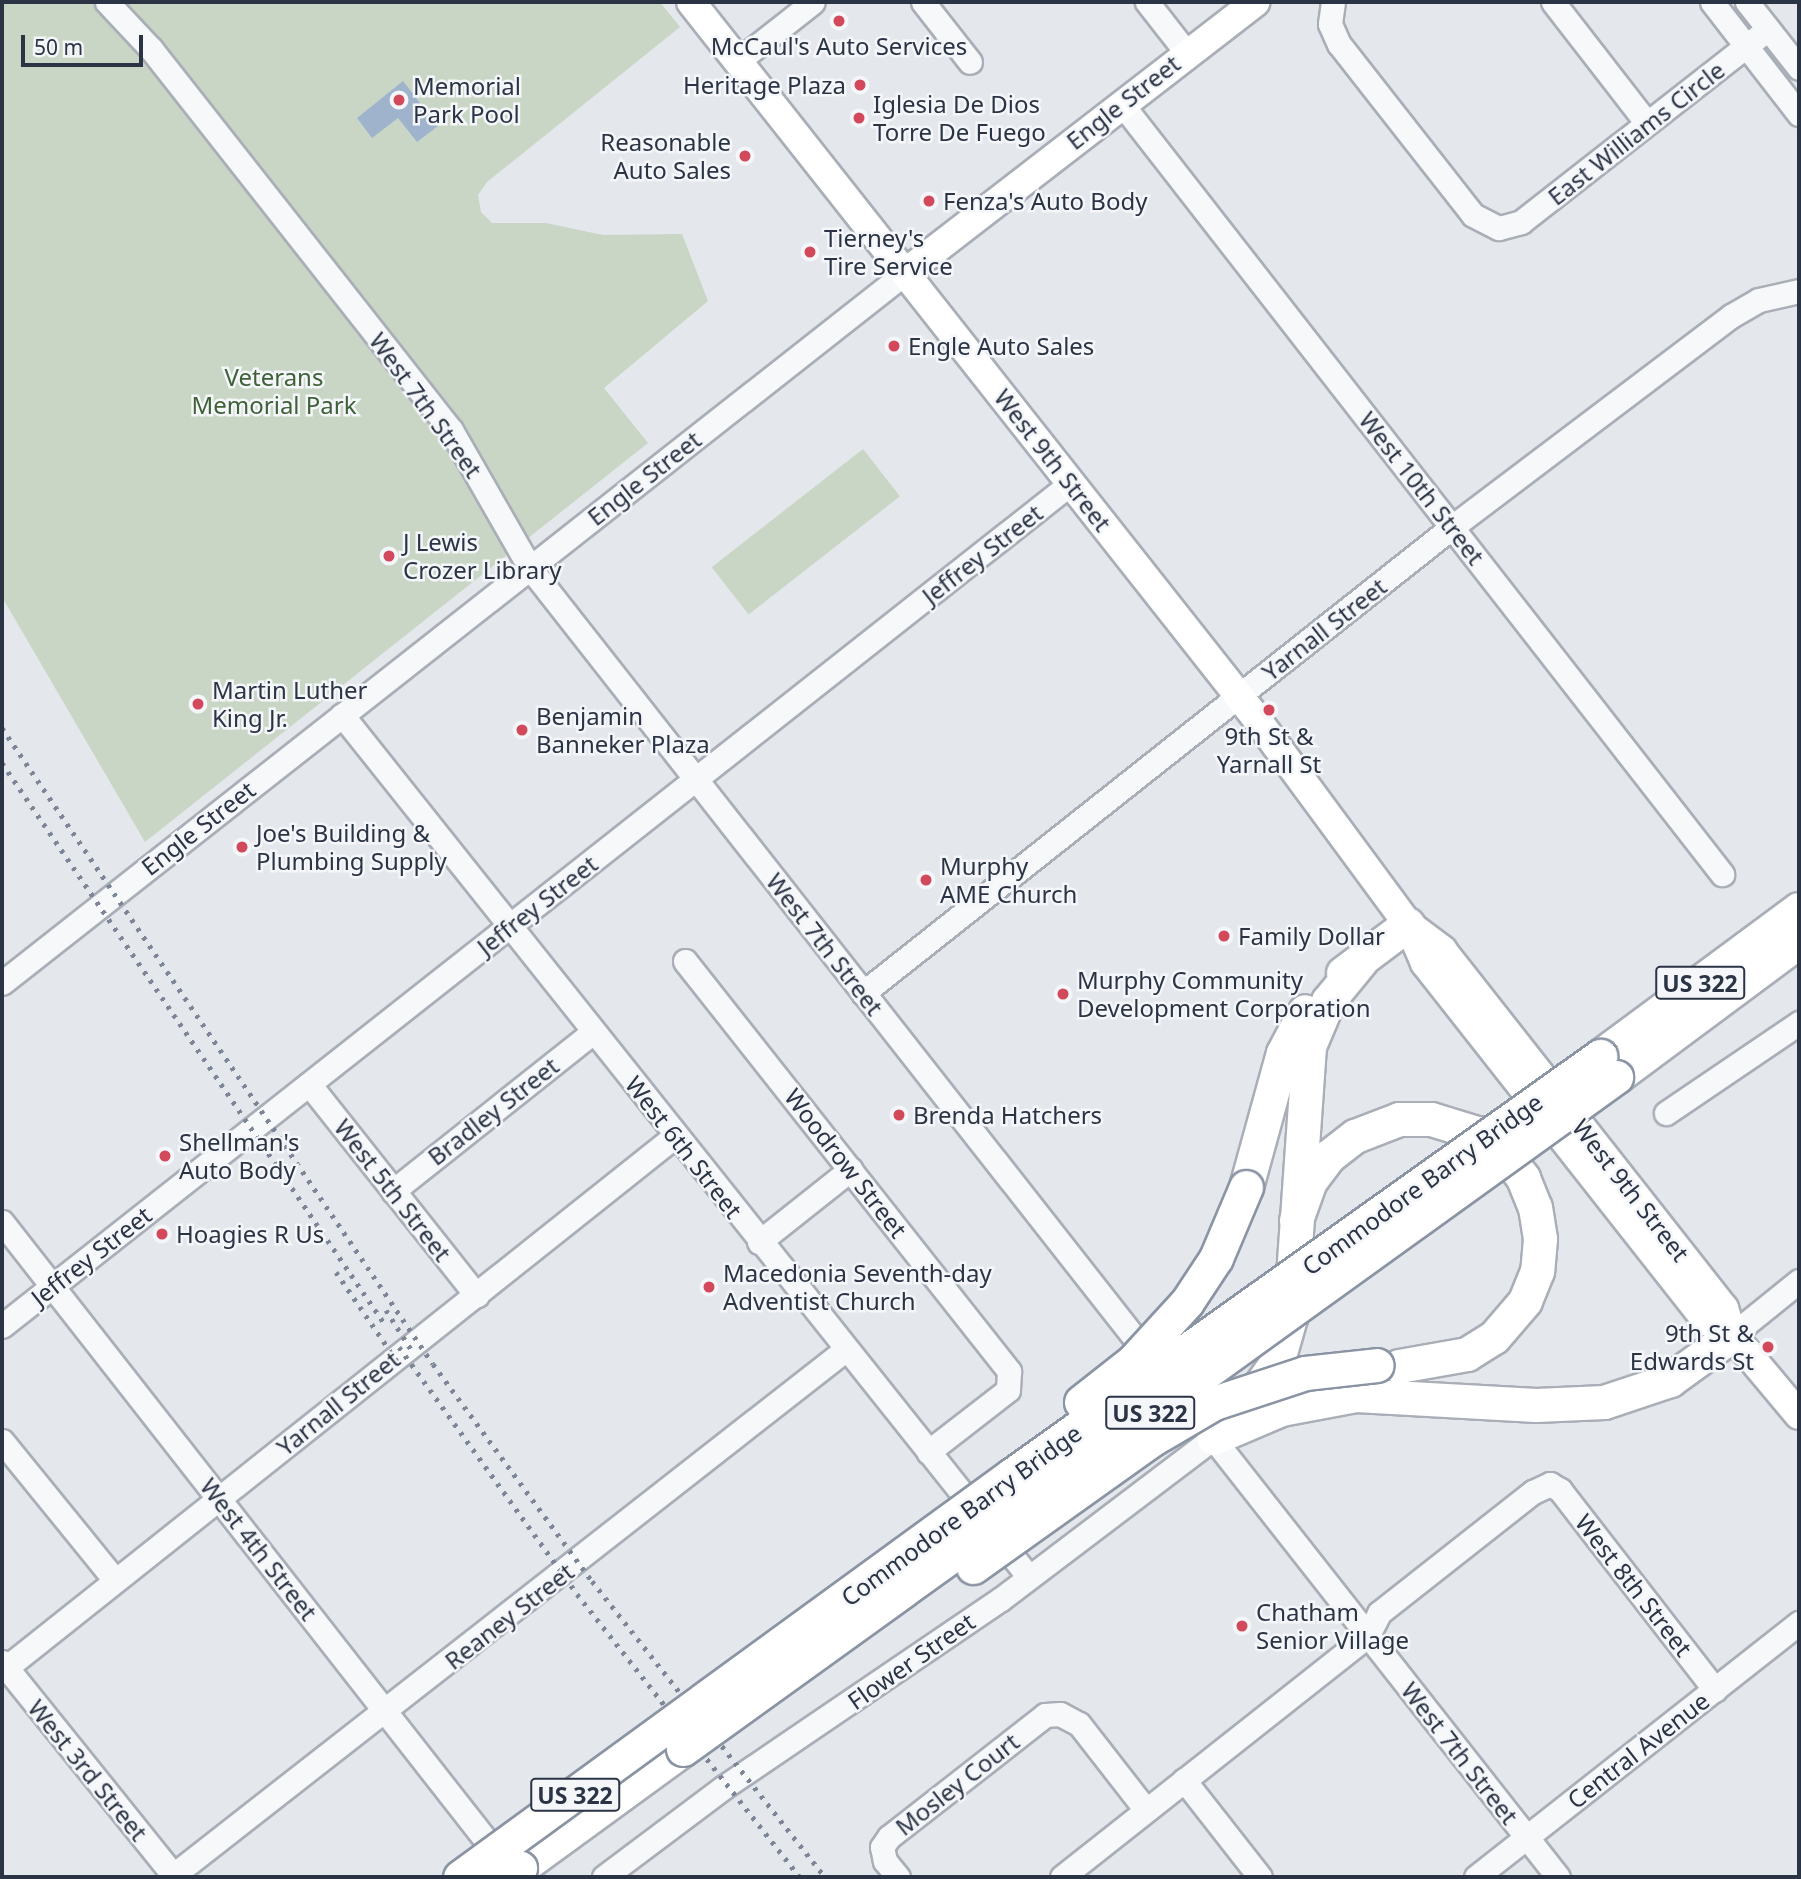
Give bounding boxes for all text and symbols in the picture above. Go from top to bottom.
marker: McCaul's Auto Services [831,13,847,29]
scale bar [24,21,147,65]
place label: McCaul's Auto Services [711,32,967,60]
text: 50 m [34,33,83,61]
street label: Engle Street [1061,49,1185,155]
street label: East Williams Circle [1542,55,1730,211]
place label: Heritage Plaza [683,71,846,99]
place label: Memorial Park Pool [413,72,521,128]
marker: Heritage Plaza [852,77,868,93]
place label: Iglesia De Dios Torre De Fuego [873,90,1046,146]
marker: Memorial Park Pool [391,92,407,108]
marker: Iglesia De Dios Torre De Fuego [851,110,867,126]
place label: Reasonable Auto Sales [600,128,731,184]
marker: Reasonable Auto Sales [737,148,753,164]
place label: Fenza's Auto Body [943,187,1147,215]
marker: Fenza's Auto Body [921,193,937,209]
place label: Tierney's Tire Service [824,224,953,280]
marker: Tierney's Tire Service [802,244,818,260]
street label: West 7th Street [364,327,488,483]
place label: Engle Auto Sales [908,332,1094,360]
marker: Engle Auto Sales [886,338,902,354]
park label: Veterans Memorial Park [192,363,356,419]
street label: West 9th Street [989,383,1117,537]
street label: West 10th Street [1353,406,1491,570]
street label: Engle Street [582,425,706,531]
street label: Jeffrey Street [916,498,1048,610]
place label: J Lewis Crozer Library [403,528,561,584]
marker: J Lewis Crozer Library [381,548,397,564]
street label: Yarnall Street [1256,572,1392,686]
place label: Martin Luther King Jr. [212,676,367,732]
marker: Martin Luther King Jr. [190,696,206,712]
place label: Benjamin Banneker Plaza [536,702,710,758]
marker: 9th St & Yarnall St [1261,702,1277,718]
marker: Benjamin Banneker Plaza [514,722,530,738]
place label: 9th St & Yarnall St [1217,722,1321,778]
street label: Engle Street [136,775,260,881]
place label: Joe's Building & Plumbing Supply [256,819,447,875]
marker: Joe's Building & Plumbing Supply [234,839,250,855]
street label: Jeffrey Street [471,849,603,961]
place label: Murphy AME Church [940,852,1077,908]
street label: West 7th Street [761,867,889,1021]
marker: Murphy AME Church [918,872,934,888]
place label: Family Dollar [1238,922,1385,950]
marker: Family Dollar [1216,928,1232,944]
road number: US 322 [1654,964,1746,1002]
place label: Murphy Community Development Corporation [1077,966,1370,1022]
marker: Murphy Community Development Corporation [1055,986,1071,1002]
street label: Bradley Street [422,1051,564,1171]
street label: West 6th Street [620,1070,748,1224]
street label: Woodrow Street [779,1083,913,1243]
street label: Commodore Barry Bridge [1296,1087,1548,1281]
place label: Brenda Hatchers [913,1101,1102,1129]
marker: Brenda Hatchers [891,1107,907,1123]
street label: West 5th Street [329,1113,457,1267]
street label: West 9th Street [1567,1113,1695,1267]
place label: Shellman's Auto Body [179,1128,300,1184]
marker: Shellman's Auto Body [157,1148,173,1164]
street label: Jeffrey Street [25,1200,157,1312]
place label: Hoagies R Us [176,1220,324,1248]
marker: Hoagies R Us [154,1226,170,1242]
place label: Macedonia Seventh-day Adventist Church [723,1259,992,1315]
marker: Macedonia Seventh-day Adventist Church [701,1279,717,1295]
place label: 9th St & Edwards St [1630,1319,1754,1375]
marker: 9th St & Edwards St [1760,1339,1776,1355]
street label: Yarnall Street [271,1345,405,1461]
road number: US 322 [1104,1394,1196,1432]
street label: Commodore Barry Bridge [835,1418,1087,1612]
street label: West 4th Street [195,1472,323,1626]
street label: West 8th Street [1570,1508,1698,1662]
street label: Reaney Street [439,1557,579,1675]
place label: Chatham Senior Village [1256,1598,1409,1654]
street label: Flower Street [842,1607,980,1715]
marker: Chatham Senior Village [1234,1618,1250,1634]
street label: West 7th Street [1396,1676,1524,1830]
street label: Central Avenue [1561,1686,1715,1814]
street label: West 3rd Street [22,1694,154,1846]
street label: Mosley Court [890,1727,1024,1841]
road number: US 322 [530,1776,620,1814]

